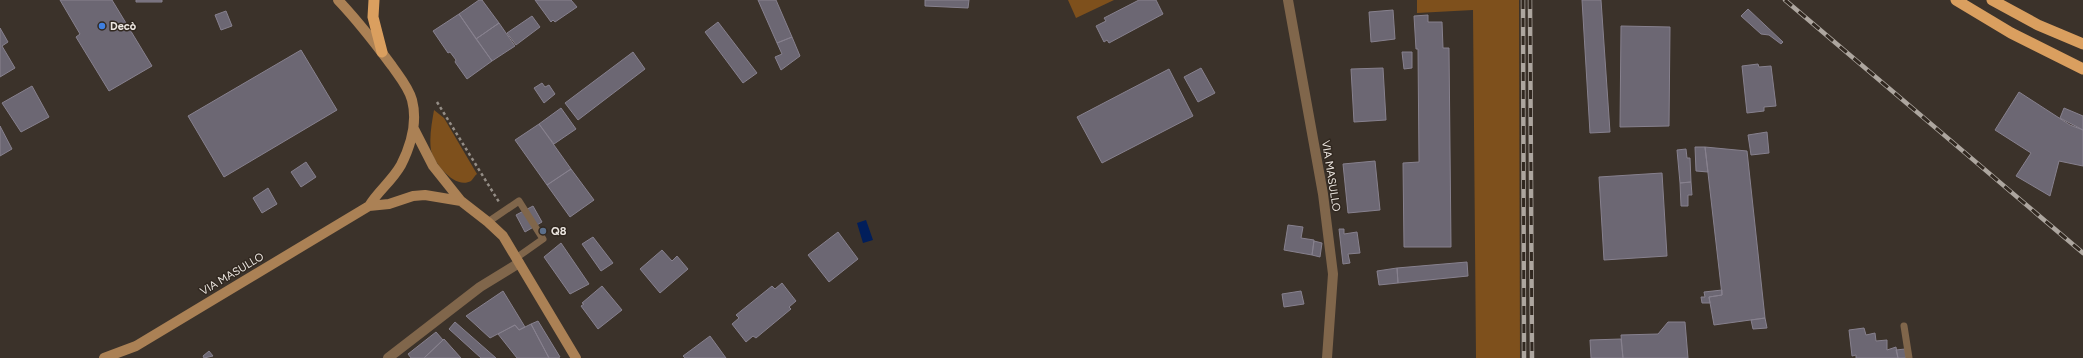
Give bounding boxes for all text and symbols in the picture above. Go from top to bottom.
place label: Decò [110,20,137,33]
marker: Decò [97,21,107,31]
street label: VIA MASULLO [1319,140,1343,213]
place label: Q8 [551,225,567,238]
marker: Q8 [538,226,548,236]
street label: VIA MASULLO [198,250,267,298]

